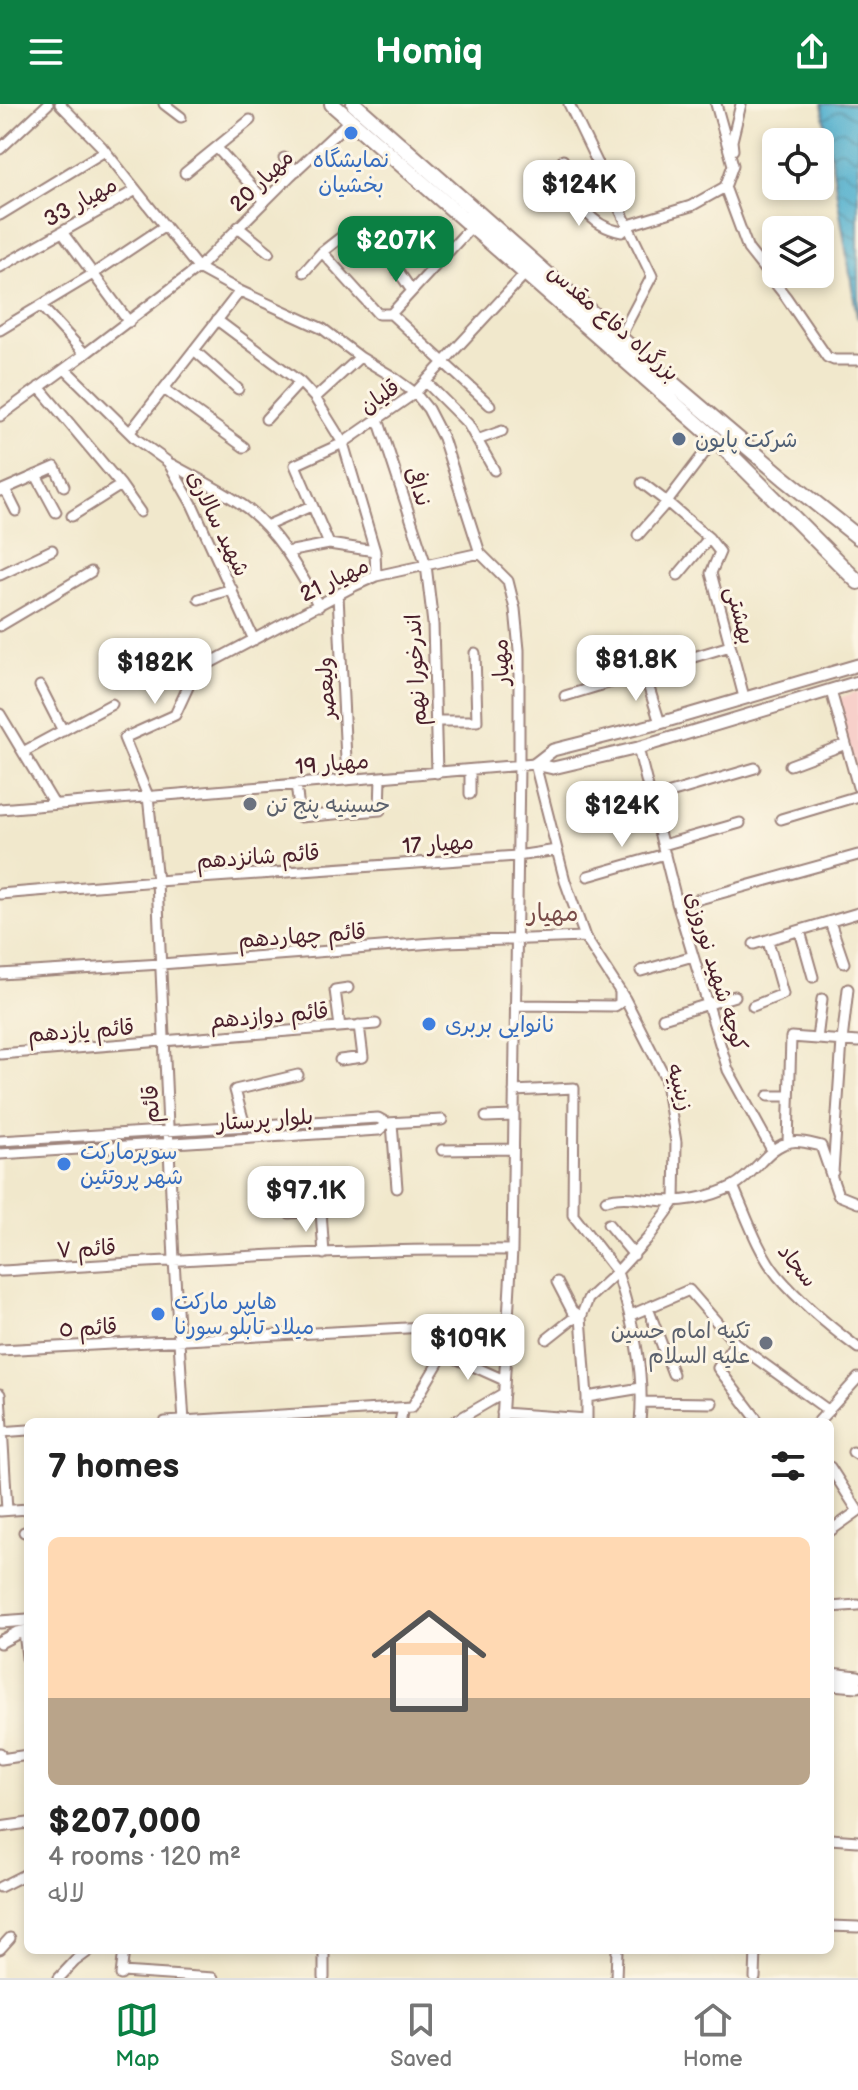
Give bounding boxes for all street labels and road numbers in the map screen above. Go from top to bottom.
street label: مهیار 20 [224,144,300,218]
street label: مهیار 33 [39,171,122,233]
street label: بزرگراه دفاع مقدس [541,259,684,388]
street label: قلیان [355,374,405,421]
street label: ندافی [399,463,439,510]
street label: شهید سالاری [180,466,255,581]
street label: مهیار 21 [296,552,374,609]
street label: بهشتی [719,583,760,647]
street label: اندرخورا نهم [400,613,435,727]
street label: مهیار [487,638,516,688]
street label: ولیعصر [311,656,342,722]
street label: مهیار 19 [294,748,370,781]
street label: مهیار 17 [401,829,475,860]
street label: قائم شانزدهم [196,840,321,877]
street label: کوچه شهید نوروزی [678,888,753,1054]
street label: قائم چهاردهم [237,919,367,956]
street label: قائم دوازدهم [209,998,330,1037]
street label: قائم یازدهم [27,1014,135,1051]
street label: زینبیه [660,1061,699,1114]
street label: قائم [137,1084,168,1124]
street label: بلوار پرستار [214,1104,314,1137]
street label: قائم ٧ [56,1234,117,1267]
street label: سجاد [771,1239,822,1293]
street label: قائم ٥ [58,1313,118,1346]

